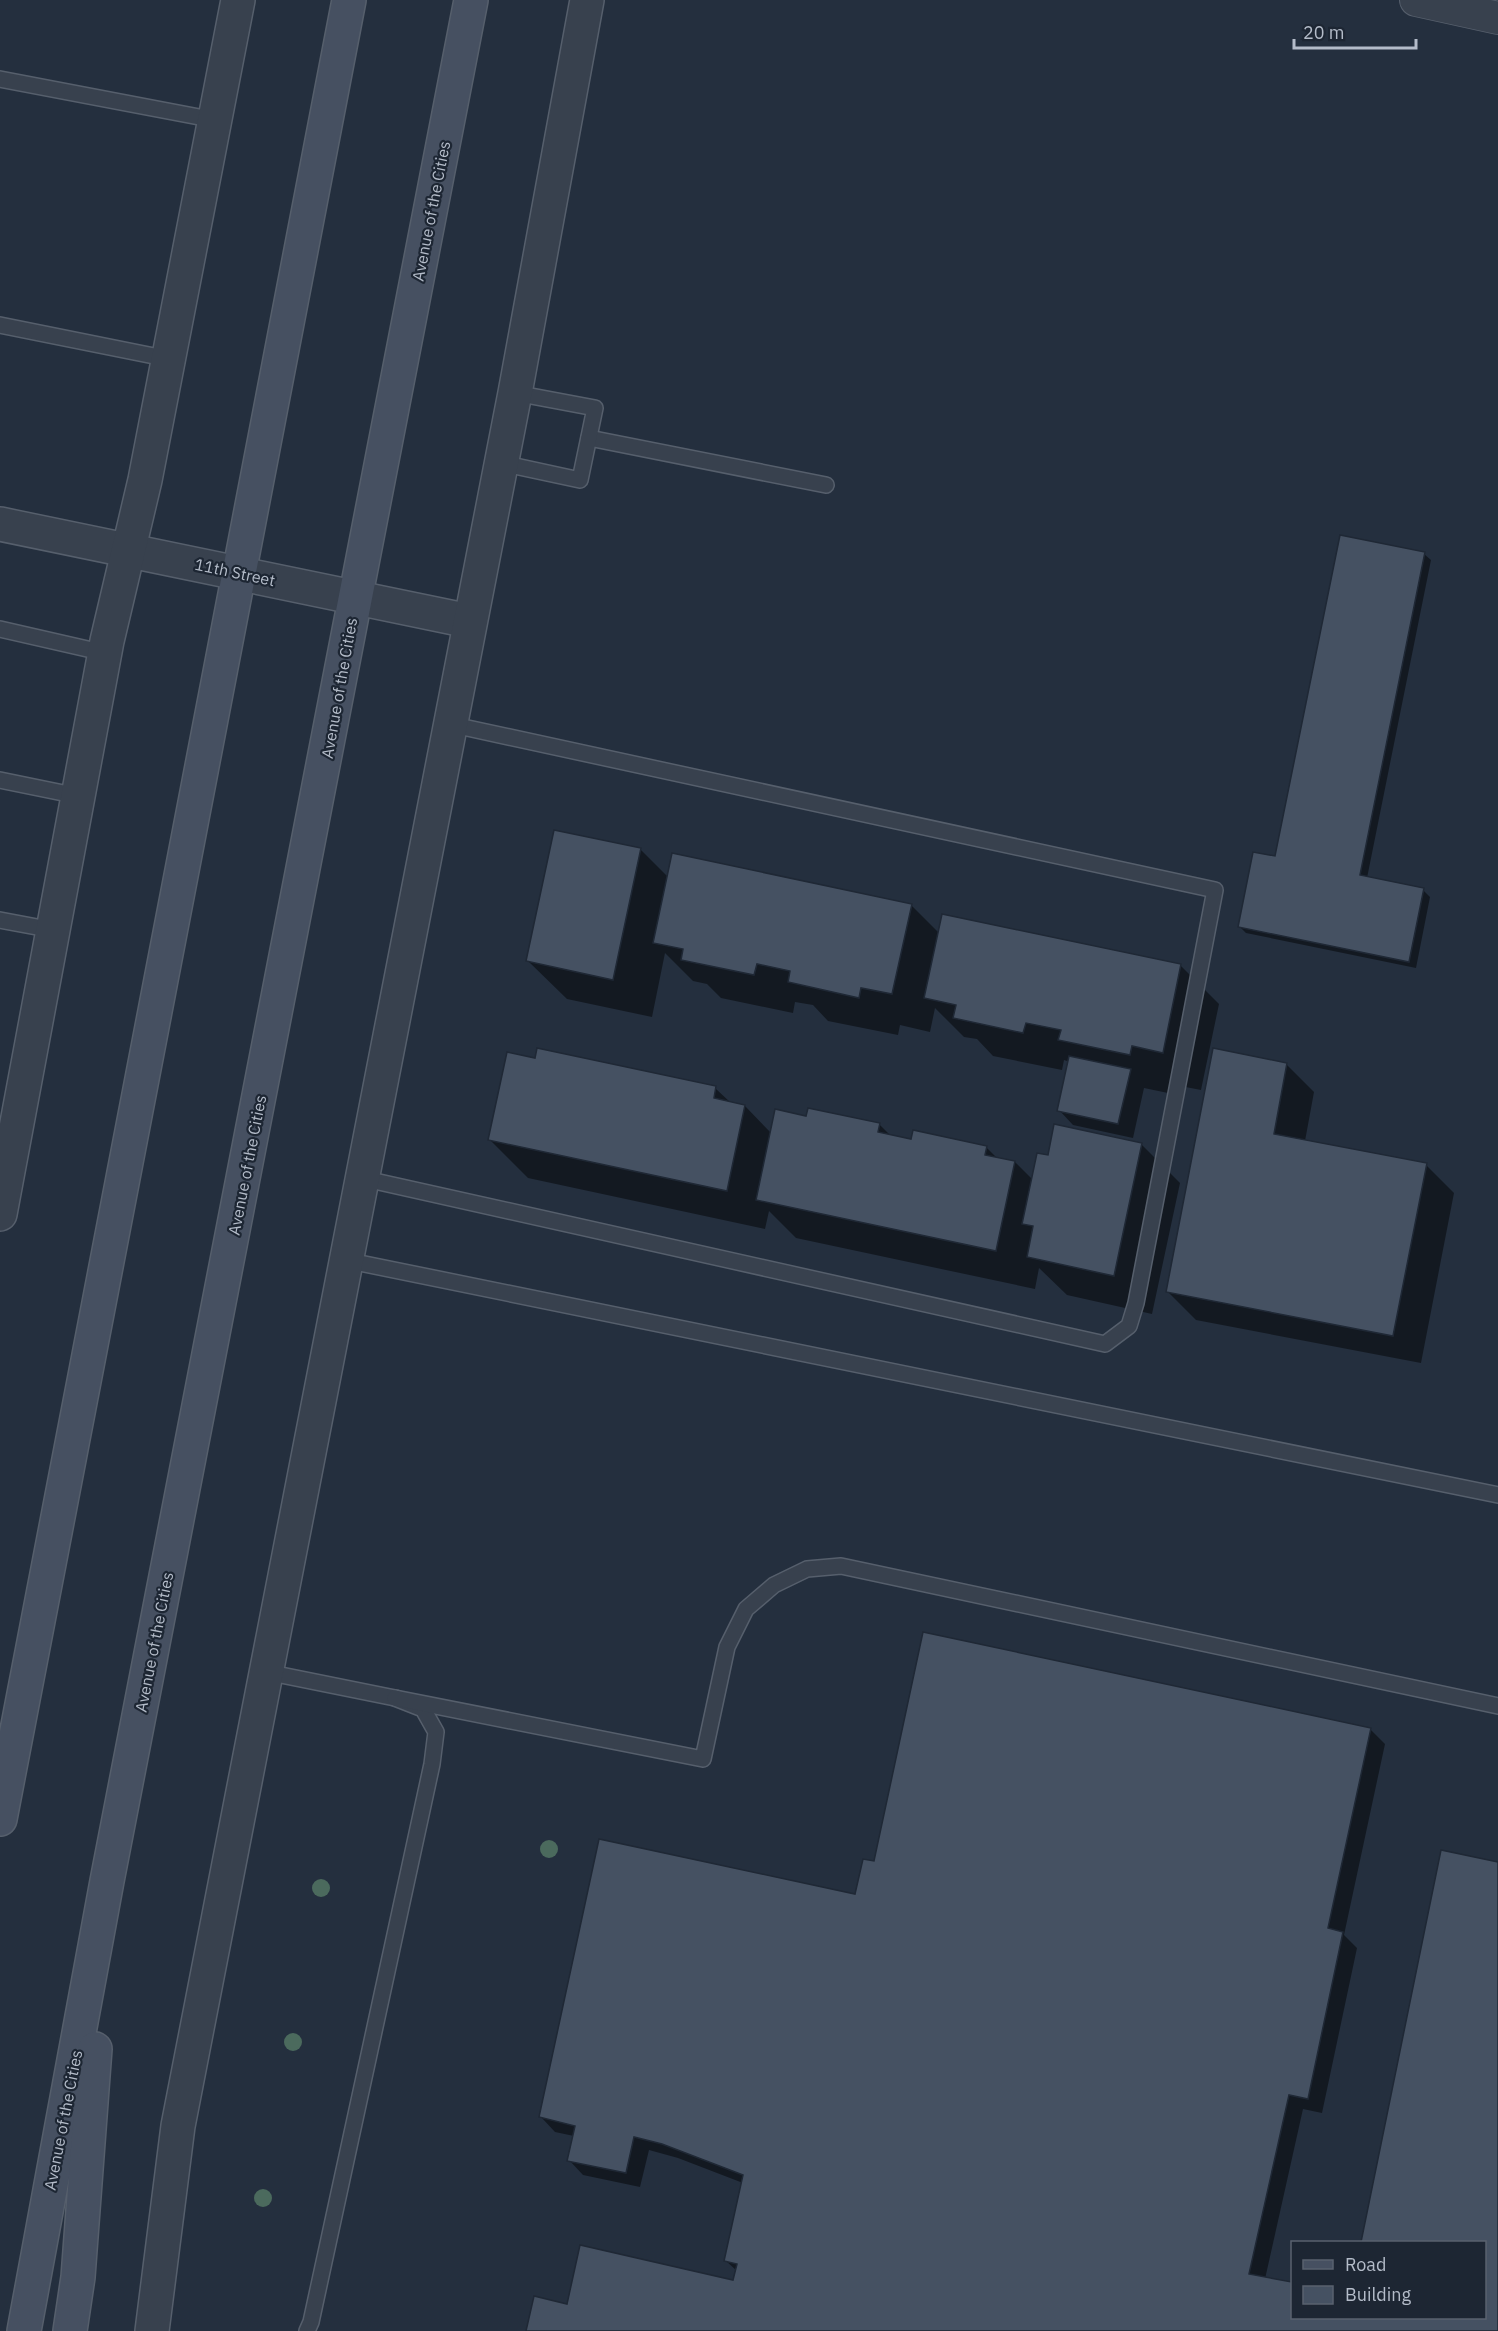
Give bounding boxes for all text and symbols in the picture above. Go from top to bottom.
scale bar [1294,12,1416,50]
text: 20 m [1303,21,1345,44]
street label: Avenue of the Cities [408,139,454,283]
street label: 11th Street [193,554,277,590]
street label: Avenue of the Cities [317,616,361,760]
street label: Avenue of the Cities [224,1093,270,1237]
street label: Avenue of the Cities [131,1570,177,1714]
street label: Avenue of the Cities [40,2048,86,2192]
legend [1291,2241,1486,2319]
text: Road [1345,2253,1386,2276]
text: Building [1345,2283,1412,2306]

